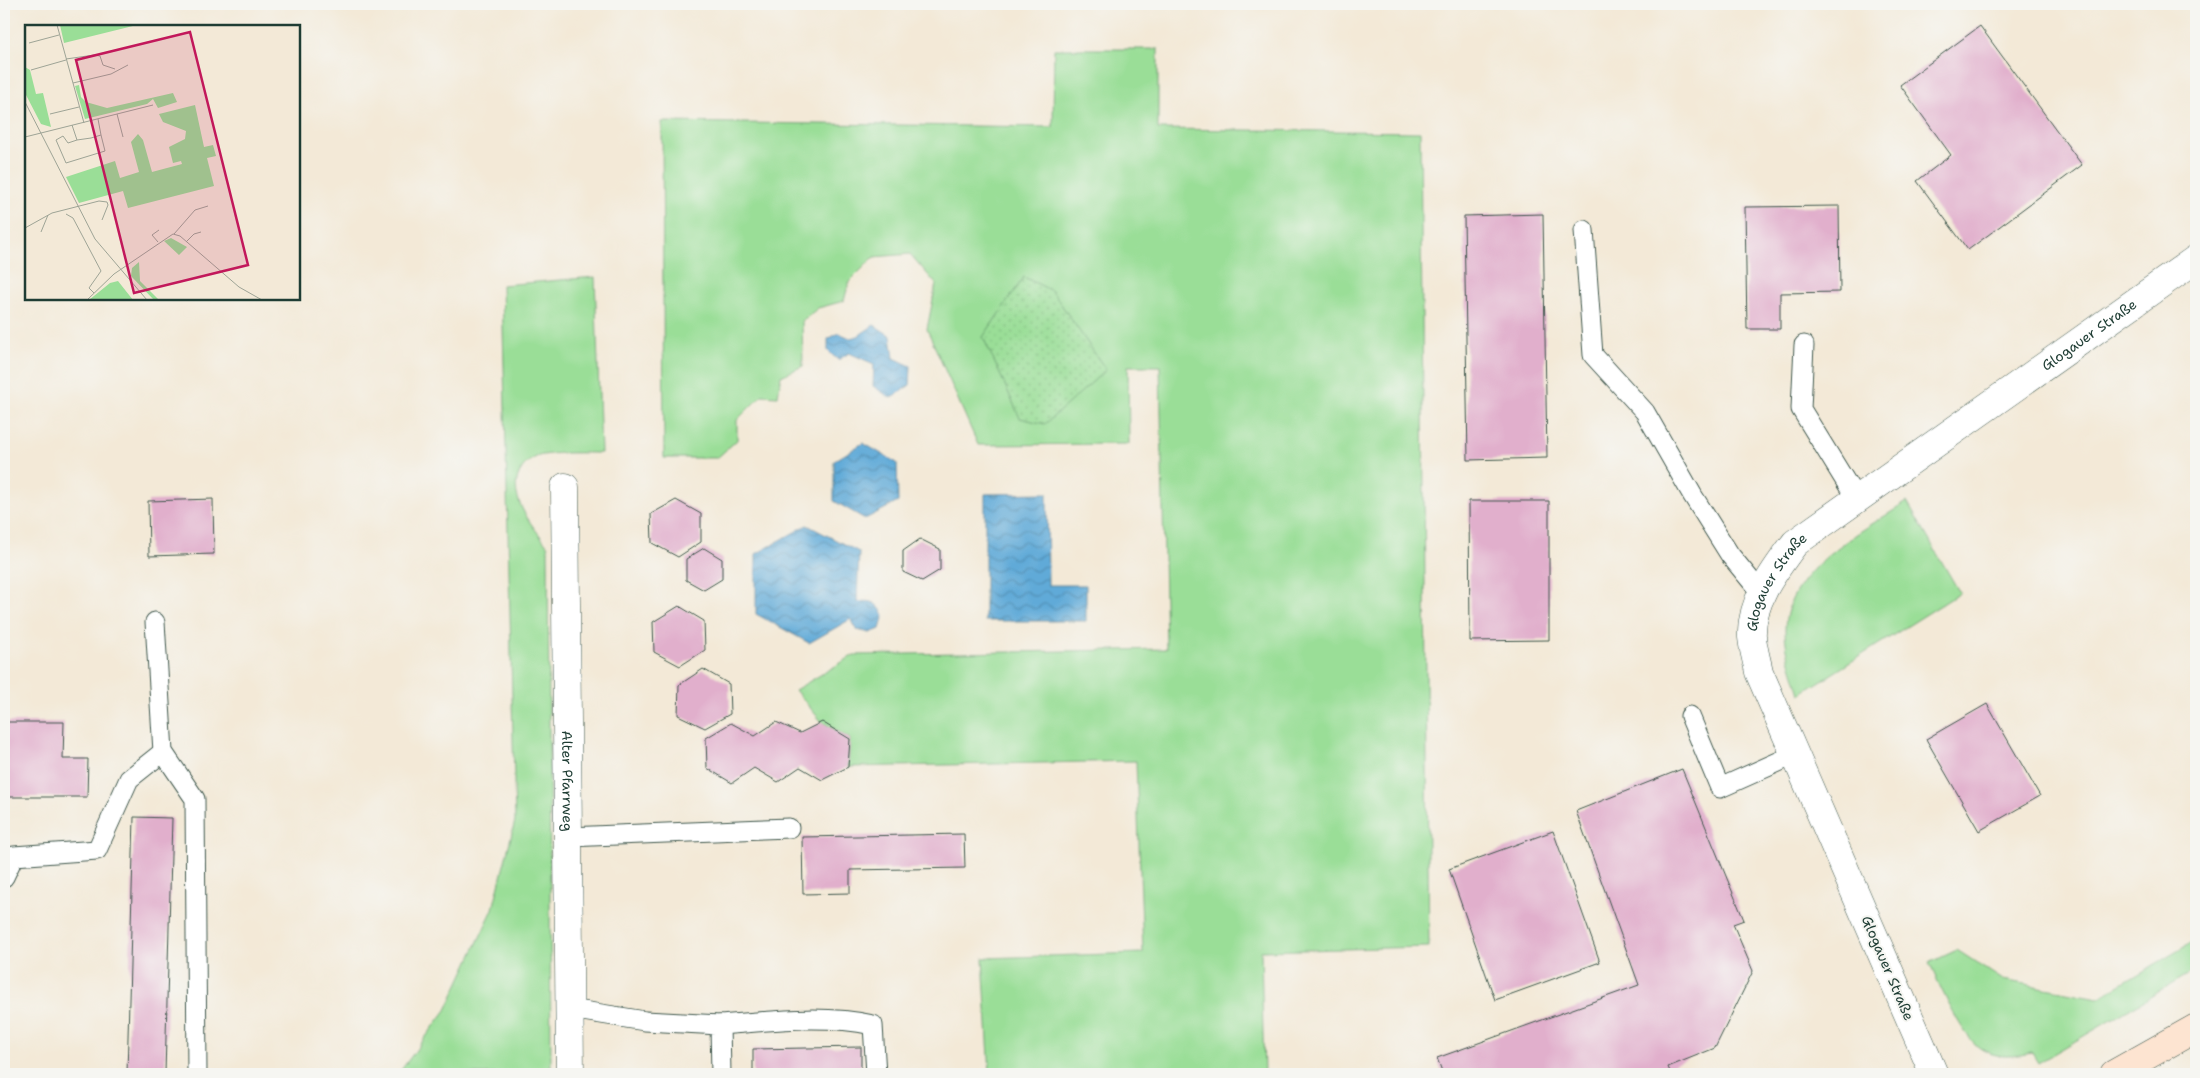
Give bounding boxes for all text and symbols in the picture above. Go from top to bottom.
inset map [25,25,300,300]
street label: Glogauer Straße [2038,295,2140,375]
street label: Glogauer Straße [1743,528,1810,632]
street label: Alter Pfarrweg [558,730,577,832]
street label: Glogauer Straße [1858,913,1918,1023]

